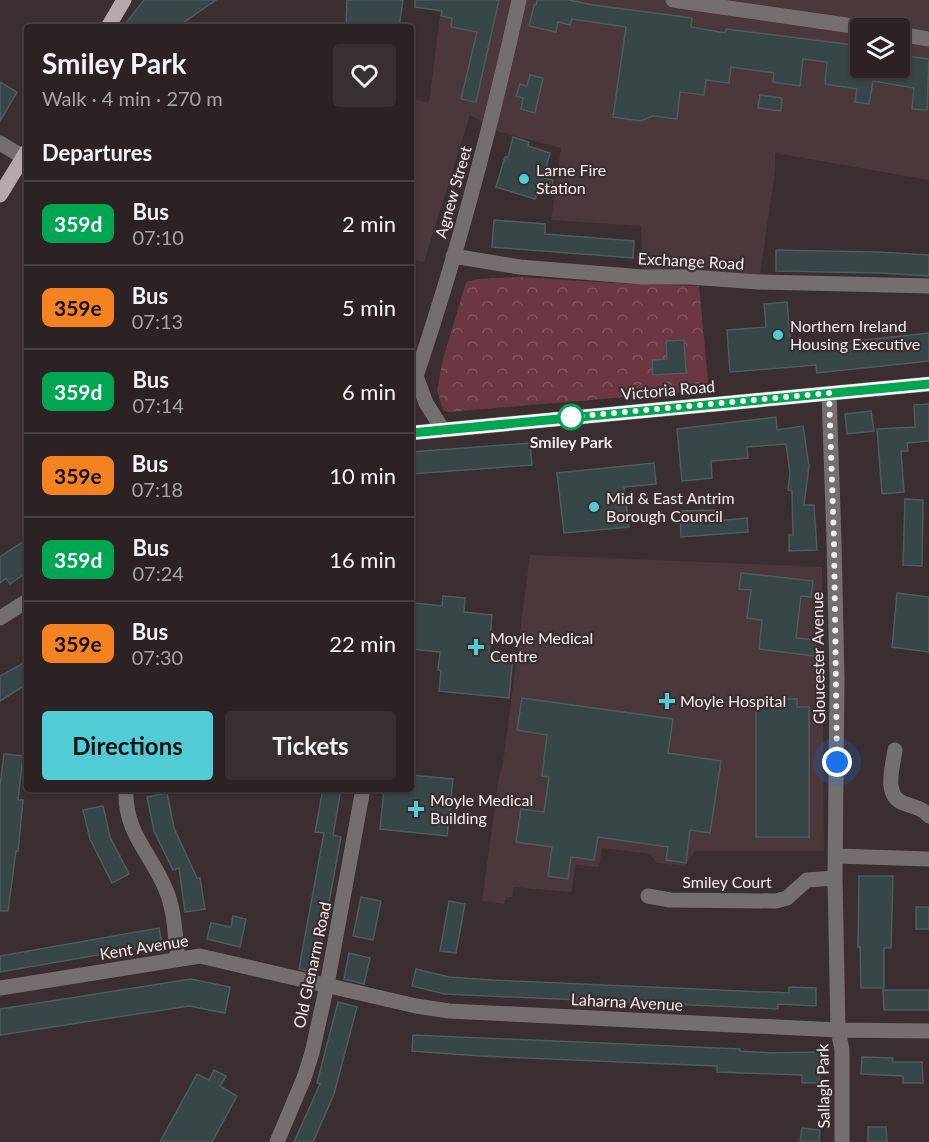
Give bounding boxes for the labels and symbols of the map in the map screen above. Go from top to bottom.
street label: Agnew Street [430,143,475,240]
place label: Larne Fire Station [536,160,606,197]
marker: Larne Fire Station [517,172,531,186]
street label: Exchange Road [637,248,745,273]
place label: Northern Ireland Housing Executive [790,316,920,353]
marker: Northern Ireland Housing Executive [771,328,785,342]
street label: Victoria Road [620,376,716,403]
marker: Smiley Park [558,404,584,430]
place label: Smiley Park [530,432,613,451]
place label: Mid & East Antrim Borough Council [606,488,735,525]
marker: Mid & East Antrim Borough Council [587,500,601,514]
street label: Gloucester Avenue [807,592,828,724]
place label: Moyle Medical Centre [490,628,593,665]
marker: Moyle Medical Centre [467,638,485,656]
place label: Moyle Hospital [680,691,786,710]
marker: Moyle Hospital [658,692,676,710]
your location [822,747,852,777]
place label: Moyle Medical Building [430,790,533,827]
marker: Moyle Medical Building [407,800,425,818]
street label: Smiley Court [682,872,772,891]
street label: Old Glenarm Road [289,900,334,1030]
street label: Kent Avenue [98,930,190,963]
street label: Laharna Avenue [570,989,684,1014]
street label: Sallagh Park [812,1043,833,1128]

